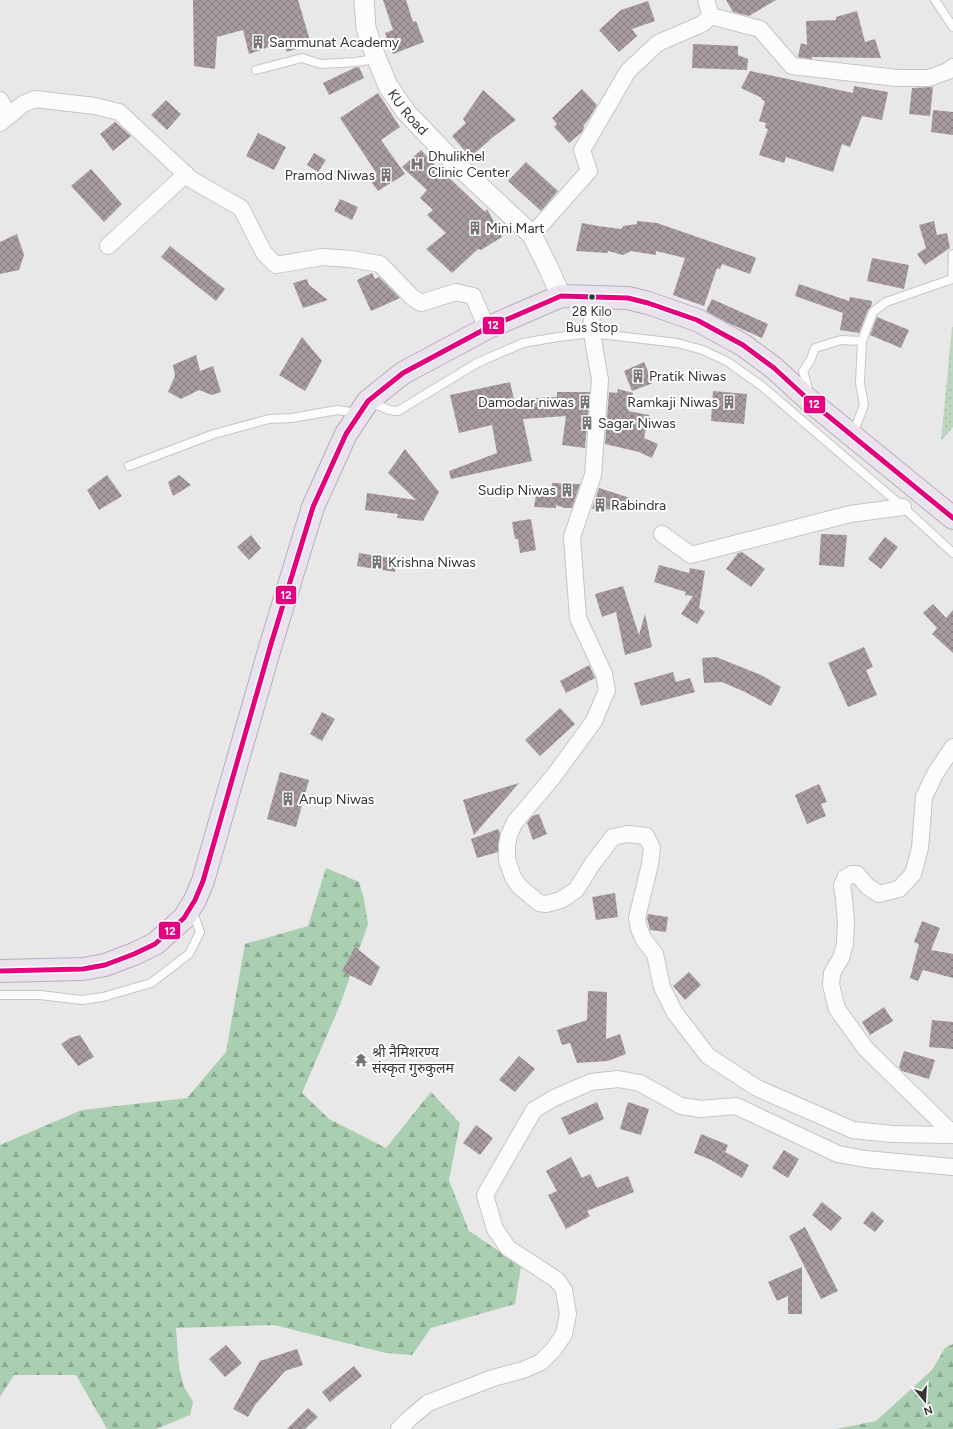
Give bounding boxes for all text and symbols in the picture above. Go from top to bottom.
building icon: Sammunat Academy [250,34,266,50]
place label: Sammunat Academy [269,34,400,51]
street label: KU Road [384,86,432,138]
place label: Dhulikhel Clinic Center [428,148,510,181]
hospital icon: Dhulikhel Clinic Center [409,156,425,172]
place label: Pramod Niwas [285,167,375,184]
building icon: Pramod Niwas [378,167,394,183]
building icon: Mini Mart [467,220,483,236]
place label: Mini Mart [486,220,545,237]
marker: 28 Kilo Bus Stop [587,292,597,302]
place label: 28 Kilo Bus Stop [566,304,619,335]
line badge: 12 [482,316,505,335]
text: 12 [487,319,499,332]
building icon: Pratik Niwas [630,368,646,384]
place label: Pratik Niwas [649,368,726,385]
place label: Damodar niwas [478,394,574,411]
building icon: Damodar niwas [577,394,593,410]
place label: Ramkaji Niwas [627,394,718,411]
building icon: Ramkaji Niwas [721,394,737,410]
line badge: 12 [803,395,826,414]
text: 12 [808,398,820,411]
building icon: Sagar Niwas [579,415,595,431]
place label: Sagar Niwas [598,415,676,432]
place label: Sudip Niwas [478,482,556,499]
building icon: Sudip Niwas [559,482,575,498]
building icon: Rabindra [592,497,608,513]
place label: Rabindra [611,497,666,514]
building icon: Krishna Niwas [369,554,385,570]
place label: Krishna Niwas [388,554,476,571]
line badge: 12 [275,585,297,605]
text: 12 [280,589,292,602]
building icon: Anup Niwas [280,791,296,807]
place label: Anup Niwas [299,791,374,808]
line badge: 12 [158,921,181,940]
text: 12 [164,925,176,938]
place label: श्री नैमिशरण्य संस्कृत गुरुकुलम [372,1044,455,1078]
temple icon: श्री नैमिशरण्य संस्कृत गुरुकुलम [353,1052,369,1068]
north arrow [905,1381,945,1421]
text: N [922,1403,934,1418]

